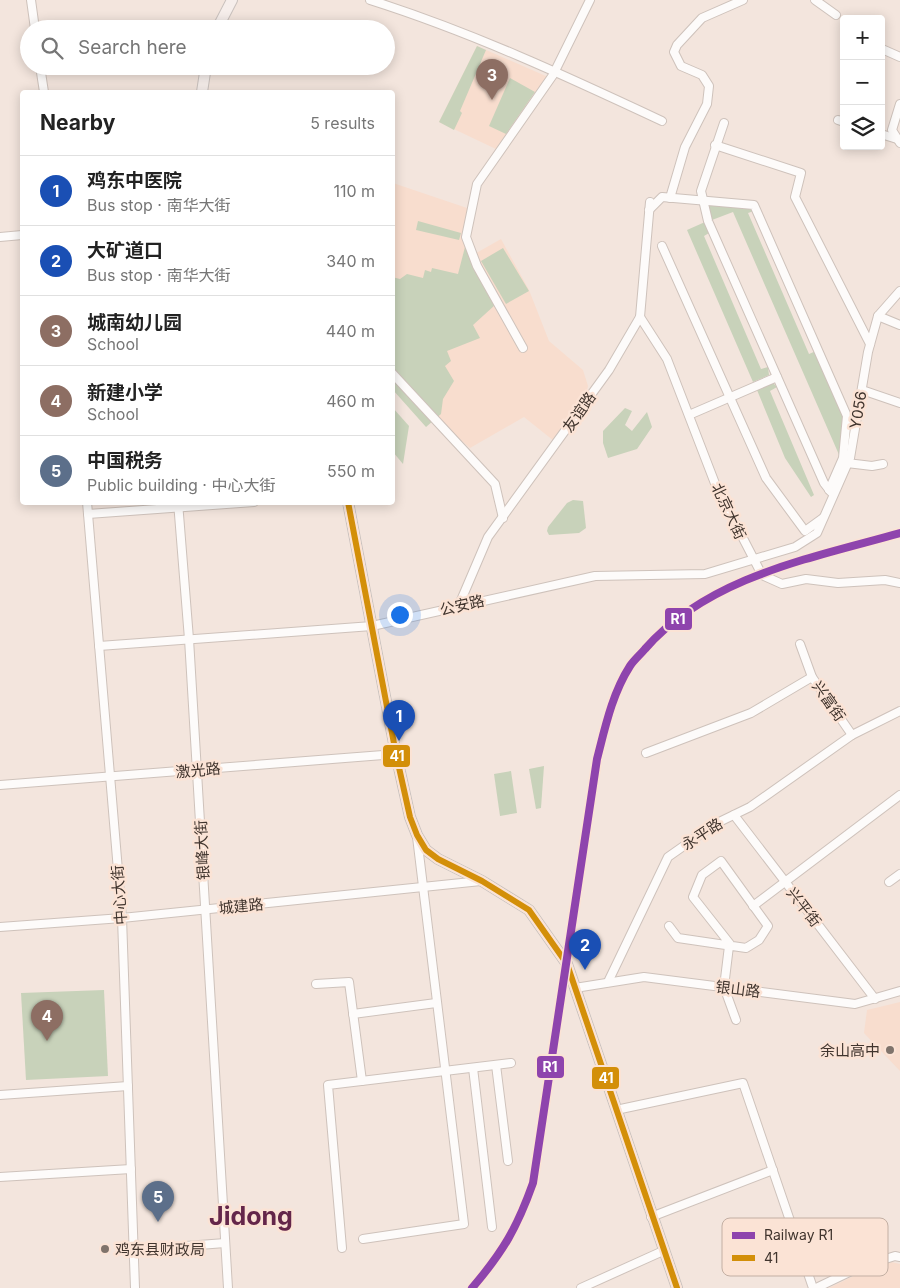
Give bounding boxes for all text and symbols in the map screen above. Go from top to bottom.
map controls [840,15,885,150]
button: + [840,15,885,60]
search box [20,20,395,75]
icon: search [38,34,66,62]
text: Search here [78,36,187,59]
pin: 3 [476,59,508,100]
button: − [840,60,885,105]
button: layers [840,105,885,150]
text: Nearby [40,110,115,135]
text: 5 results [310,113,375,133]
text: 鸡东中医院 [87,169,182,192]
text: 1 [53,181,59,201]
text: 110 m [333,181,375,201]
text: Bus stop · 南华大街 [87,195,230,215]
text: 大矿道口 [87,239,163,262]
text: 2 [51,251,61,271]
text: 340 m [326,251,375,271]
text: Bus stop · 南华大街 [87,265,230,285]
text: 城南幼儿园 [87,311,182,334]
text: 3 [51,321,61,341]
text: 440 m [326,321,375,341]
text: School [87,334,139,354]
text: 新建小学 [87,381,163,404]
street label: 友谊路 [558,388,600,436]
street label: Y056 [845,390,871,430]
text: 4 [51,391,61,411]
text: 460 m [326,391,375,411]
text: School [87,404,139,424]
text: 中国税务 [87,449,163,472]
text: 5 [51,461,61,481]
text: 550 m [327,461,375,481]
text: Public building · 中心大街 [87,475,275,495]
street label: 北京大街 [708,480,750,542]
street label: 公安路 [438,591,486,619]
your location [387,602,413,628]
line badge: R1 [664,607,693,631]
text: R1 [670,610,686,627]
street label: 兴富街 [808,677,850,725]
pin: 1 [383,700,415,741]
line badge: 41 [382,744,411,768]
text: 41 [390,747,404,764]
street label: 激光路 [175,759,221,781]
street label: 永平路 [678,814,726,854]
street label: 银峰大街 [191,820,213,880]
street label: 中心大街 [107,864,131,926]
street label: 兴平街 [783,883,825,931]
street label: 城建路 [218,894,264,918]
pin: 2 [569,929,601,970]
street label: 银山路 [715,977,761,1001]
pin: 4 [31,1000,63,1041]
place label: 余山高中 [820,1041,880,1060]
marker: 余山高中 [884,1044,896,1056]
line badge: R1 [536,1055,565,1079]
text: R1 [542,1058,558,1075]
line badge: 41 [591,1066,620,1090]
text: 41 [599,1069,613,1086]
pin: 5 [142,1181,174,1222]
district label: Jidong [209,1201,293,1231]
legend [722,1218,888,1276]
text: Railway R1 [764,1226,833,1243]
place label: 鸡东县财政局 [115,1240,205,1259]
marker: 鸡东县财政局 [99,1243,111,1255]
text: 41 [764,1249,778,1266]

